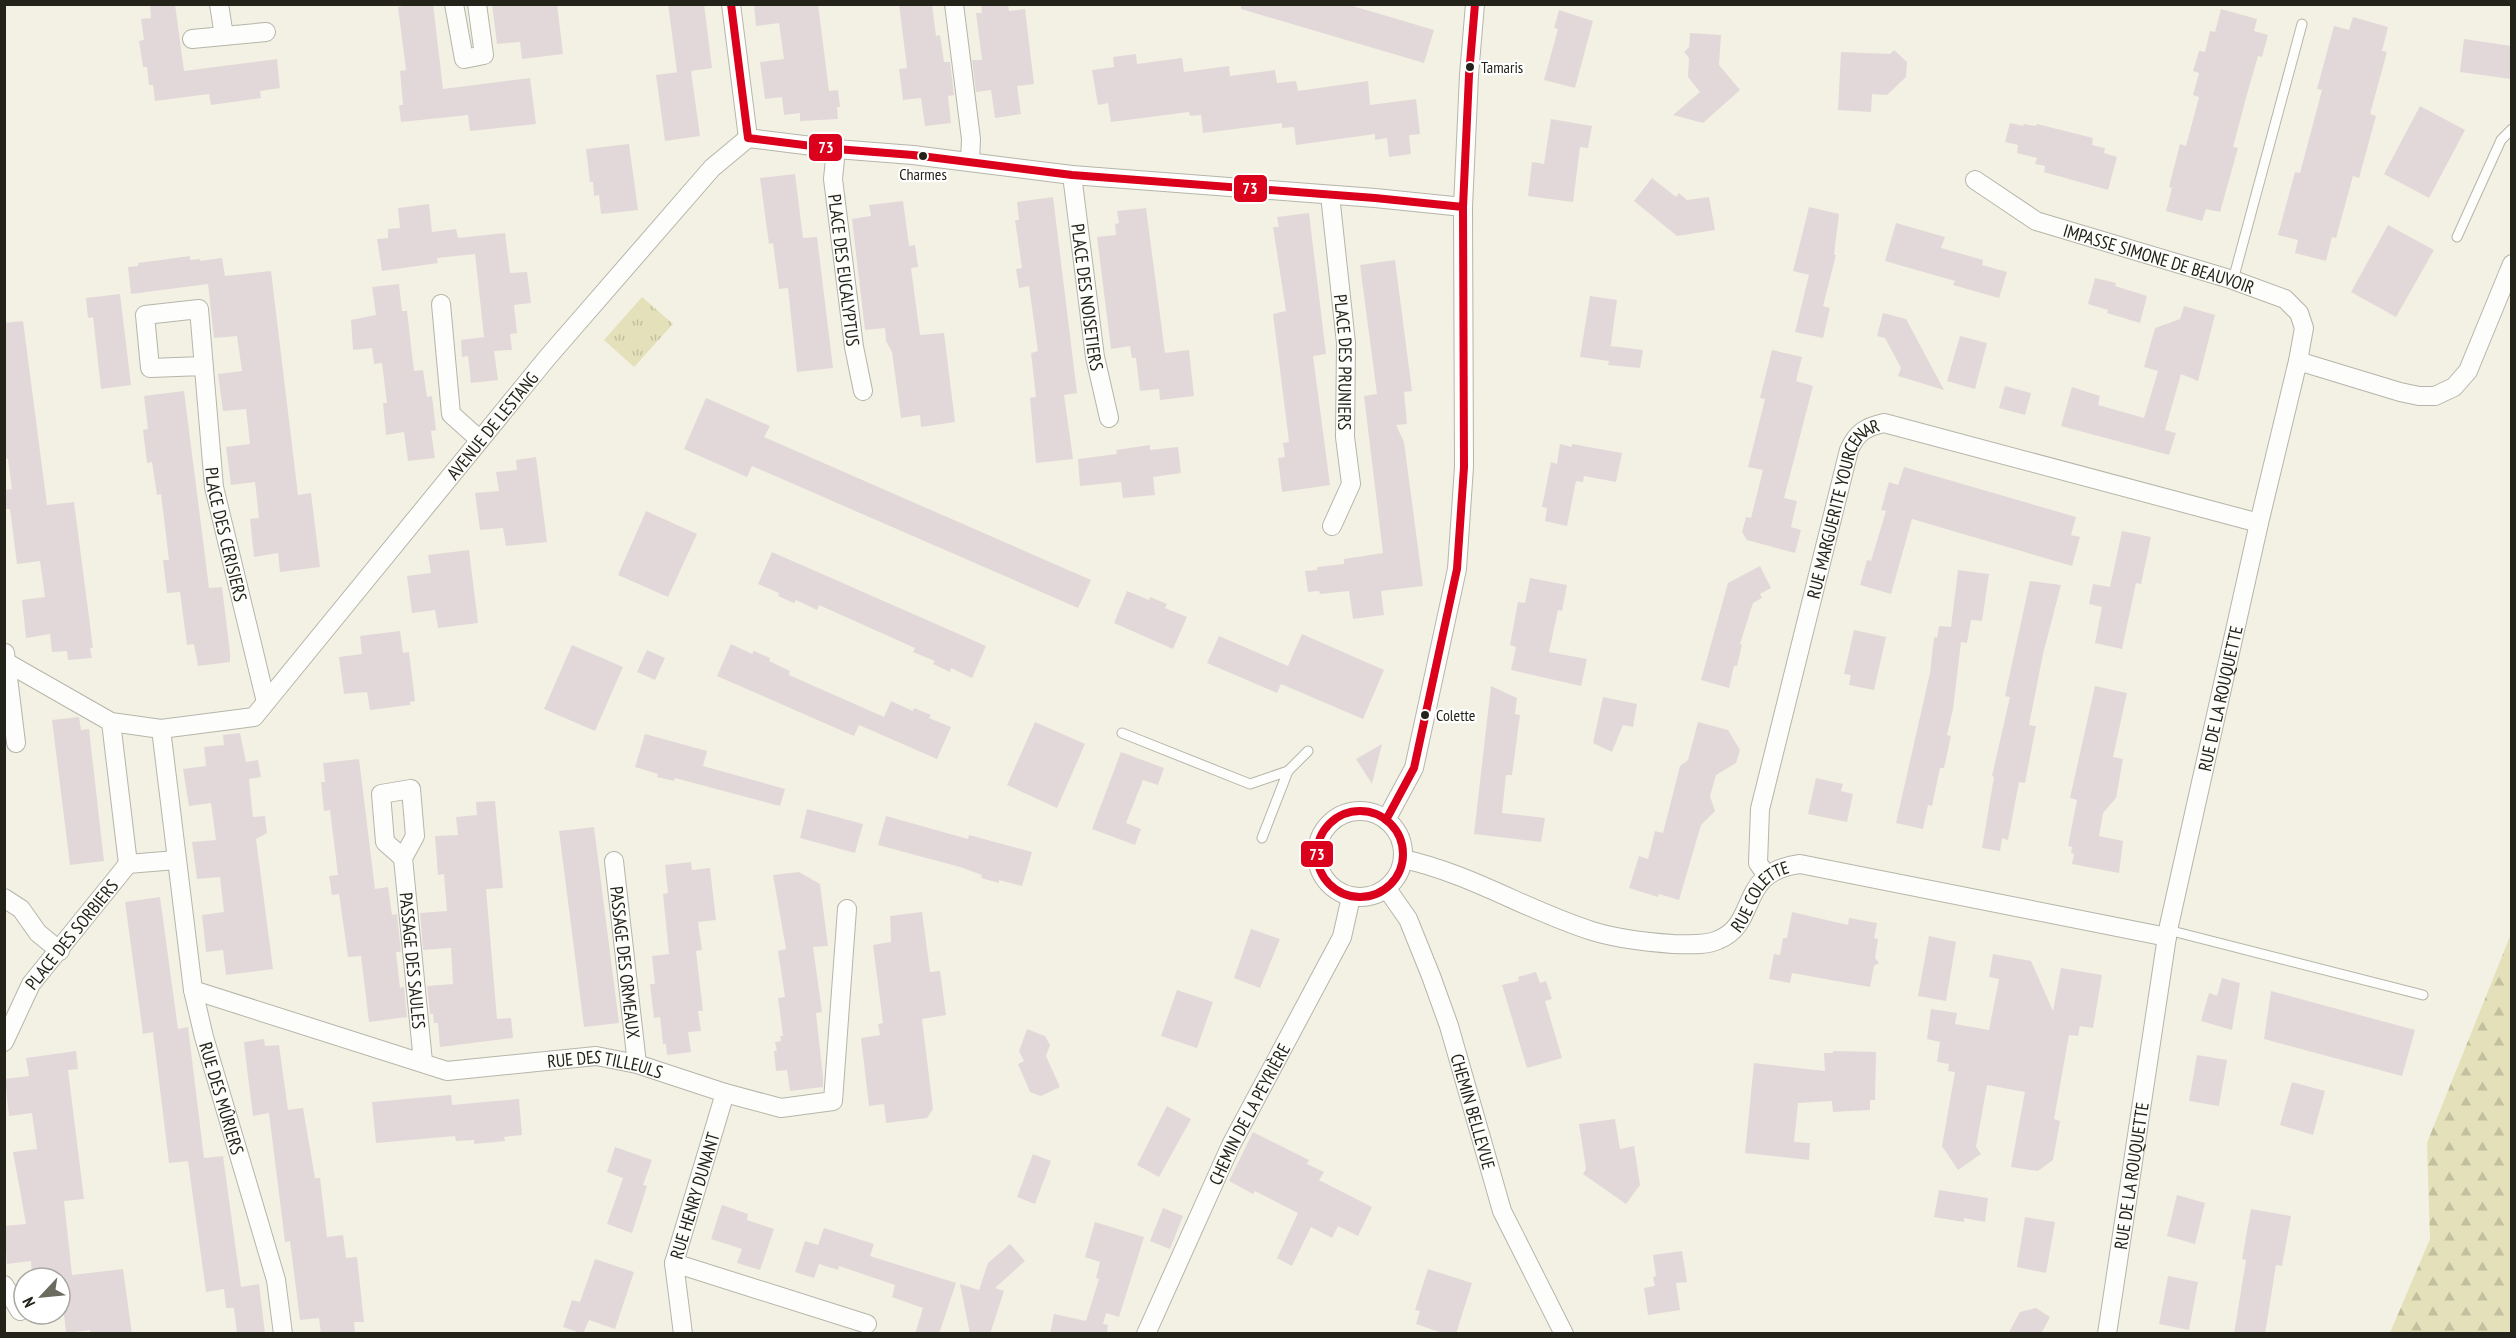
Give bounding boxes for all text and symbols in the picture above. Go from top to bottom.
place label: Tamaris [1481,57,1523,77]
marker: Tamaris [1464,61,1476,73]
line badge: 73 [808,133,843,162]
text: 73 [818,137,834,157]
marker: Charmes [917,150,929,162]
place label: Charmes [899,164,947,184]
line badge: 73 [1233,174,1268,203]
text: 73 [1242,178,1258,198]
street label: PLACE DES EUCALYPTUS [823,193,865,348]
street label: IMPASSE SIMONE DE BEAUVOIR [2061,218,2258,299]
street label: PLACE DES NOISETIERS [1067,222,1109,373]
street label: PLACE DES PRUNIERS [1329,293,1358,431]
street label: AVENUE DE LESTANG [441,367,543,484]
street label: RUE MARGUERITE YOURCENAR [1801,413,1883,601]
street label: PLACE DES CERISIERS [201,466,253,604]
street label: RUE DE LA ROUQUETTE [2192,623,2247,773]
place label: Colette [1436,705,1475,725]
marker: Colette [1419,709,1431,721]
line badge: 73 [1300,840,1334,868]
text: 73 [1309,844,1325,864]
street label: RUE COLETTE [1725,855,1791,936]
street label: PLACE DES SORBIERS [20,874,123,994]
street label: PASSAGE DES ORMEAUX [605,885,646,1040]
street label: PASSAGE DES SAULES [395,891,431,1030]
street label: RUE DES MÛRIERS [195,1039,250,1157]
street label: CHEMIN DE LA PEYRIÈRE [1203,1039,1295,1188]
street label: RUE DES TILLEULS [546,1044,666,1083]
street label: CHEMIN BELLEVUE [1446,1051,1501,1172]
street label: RUE DE LA ROUQUETTE [2108,1101,2153,1251]
street label: RUE HENRY DUNANT [664,1130,724,1262]
north arrow [12,1266,72,1326]
text: N [18,1294,39,1311]

